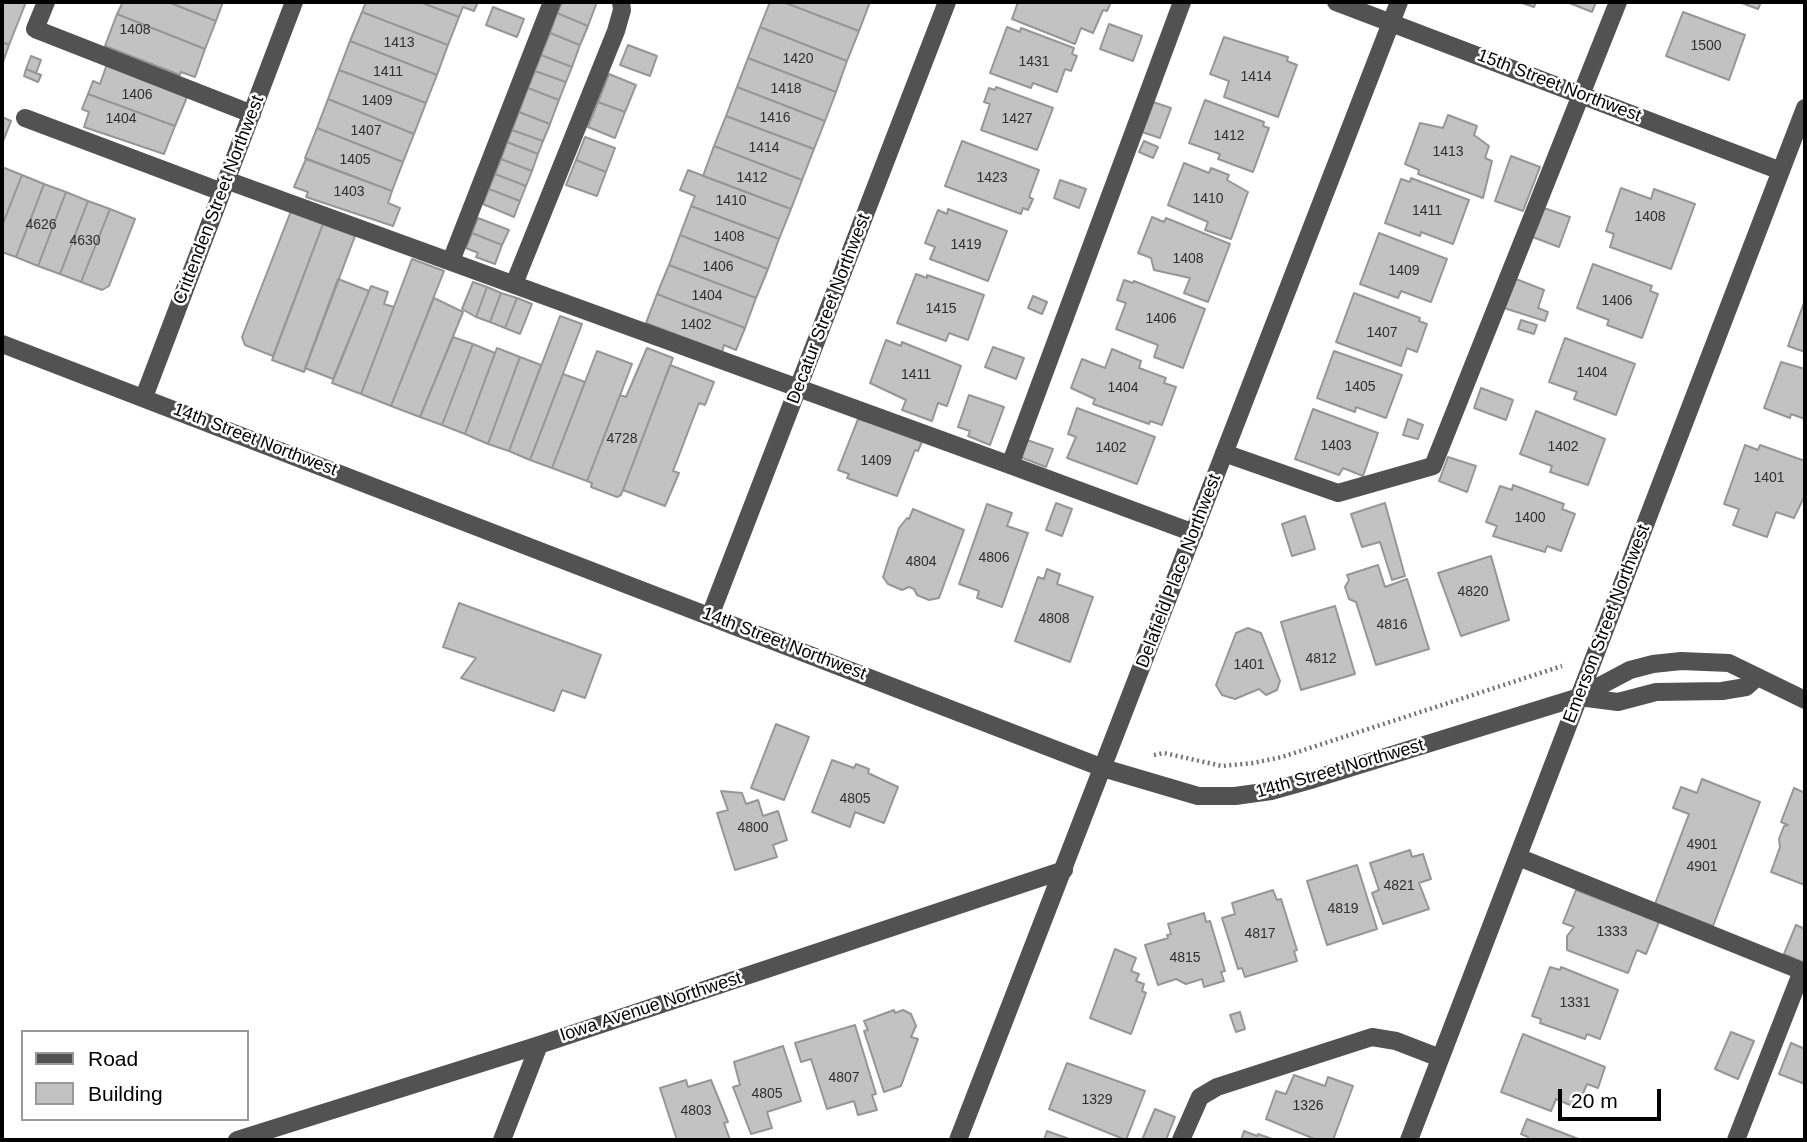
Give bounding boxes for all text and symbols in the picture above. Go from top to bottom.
house number: 1408 [119,22,151,38]
house number: 1413 [383,35,415,51]
house number: 1500 [1690,38,1722,54]
street label: 15th Street Northwest [1474,45,1644,127]
house number: 1420 [782,51,814,67]
house number: 1431 [1018,54,1050,70]
house number: 1411 [373,64,403,80]
house number: 1414 [1240,69,1272,85]
house number: 1418 [770,81,802,97]
house number: 1406 [121,87,153,103]
street label: Crittenden Street Northwest [169,92,269,308]
house number: 1409 [361,93,393,109]
house number: 1416 [759,110,791,126]
house number: 1404 [105,111,137,127]
house number: 1427 [1001,111,1033,127]
house number: 1407 [350,123,382,139]
house number: 1412 [1213,128,1245,144]
house number: 1414 [748,140,780,156]
house number: 1413 [1432,144,1464,160]
house number: 1405 [339,152,371,168]
house number: 1412 [736,170,768,186]
house number: 1423 [976,170,1008,186]
house number: 1403 [333,184,365,200]
house number: 1410 [1192,191,1224,207]
house number: 1410 [715,193,747,209]
house number: 1411 [1412,203,1442,219]
house number: 1408 [1634,209,1666,225]
street label: Decatur Street Northwest [783,211,875,407]
house number: 4626 [25,217,57,233]
house number: 1408 [713,229,745,245]
house number: 4630 [69,233,101,249]
house number: 1419 [950,237,982,253]
house number: 1408 [1172,251,1204,267]
house number: 1406 [702,259,734,275]
house number: 1409 [1388,263,1420,279]
house number: 1404 [691,288,723,304]
house number: 1406 [1601,293,1633,309]
house number: 1415 [925,301,957,317]
house number: 1406 [1145,311,1177,327]
house number: 1402 [680,317,712,333]
house number: 1407 [1366,325,1398,341]
house number: 1404 [1576,365,1608,381]
house number: 1411 [901,367,931,383]
house number: 1405 [1344,379,1376,395]
house number: 1404 [1107,380,1139,396]
street label: 14th Street Northwest [170,399,340,481]
house number: 4728 [606,431,638,447]
house number: 1403 [1320,438,1352,454]
house number: 1402 [1547,439,1579,455]
house number: 1402 [1095,440,1127,456]
house number: 1409 [860,453,892,469]
house number: 1401 [1753,470,1785,486]
street label: Delafield Place Northwest [1132,471,1226,671]
house number: 1400 [1514,510,1546,526]
street label: Emerson Street Northwest [1559,522,1655,726]
house number: 4806 [978,550,1010,566]
house number: 4804 [905,554,937,570]
house number: 4820 [1457,584,1489,600]
street label: 14th Street Northwest [699,603,869,685]
house number: 4808 [1038,611,1070,627]
house number: 4816 [1376,617,1408,633]
house number: 4812 [1305,651,1337,667]
house number: 1401 [1233,657,1265,673]
street label: 14th Street Northwest [1253,735,1427,803]
house number: 4805 [839,791,871,807]
house number: 4800 [737,820,769,836]
house number: 4901 [1686,837,1718,853]
house number: 4901 [1686,859,1718,875]
house number: 4821 [1383,878,1415,894]
house number: 4819 [1327,901,1359,917]
house number: 1333 [1596,924,1628,940]
house number: 4817 [1244,926,1276,942]
house number: 4815 [1169,950,1201,966]
street label: Iowa Avenue Northwest [557,967,745,1047]
house number: 1331 [1559,995,1591,1011]
legend [21,1030,248,1121]
text: Road [88,1047,138,1070]
house number: 4807 [828,1070,860,1086]
scale bar [1562,1076,1665,1120]
text: Building [88,1082,163,1105]
house number: 4805 [751,1086,783,1102]
text: 20 m [1571,1089,1618,1112]
house number: 1329 [1081,1092,1113,1108]
house number: 1326 [1292,1098,1324,1114]
house number: 4803 [680,1103,712,1119]

